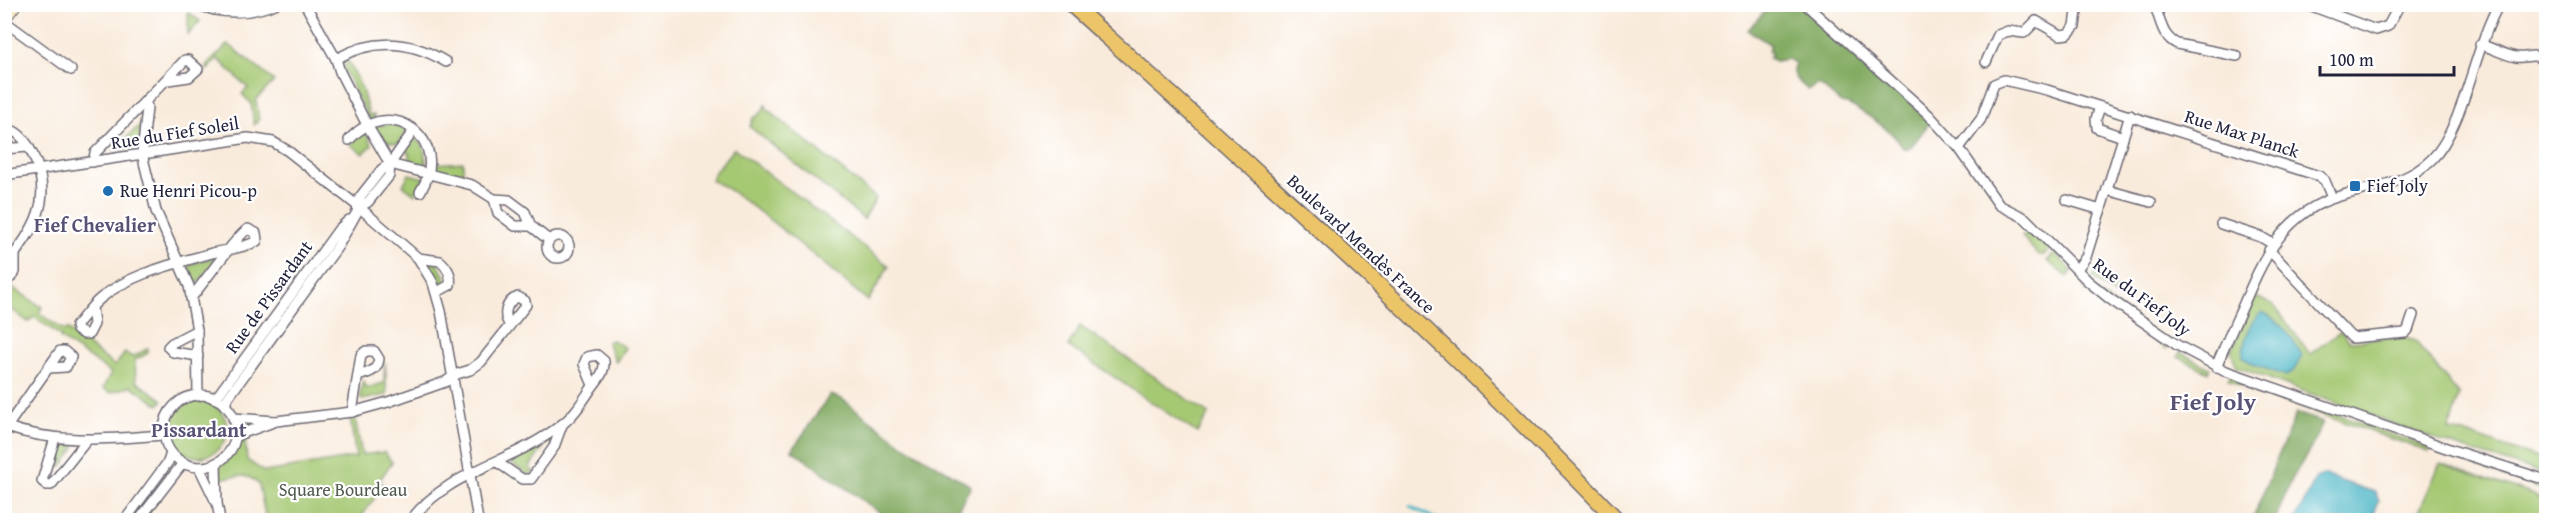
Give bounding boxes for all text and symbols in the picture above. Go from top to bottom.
scale bar [2320,39,2454,77]
text: 100 m [2329,46,2374,73]
street label: Rue Max Planck [2181,102,2304,165]
street label: Rue du Fief Soleil [109,109,241,156]
street label: Boulevard Mendès France [1281,168,1442,320]
place label: Fief Joly [2367,172,2428,199]
place label: Rue Henri Picou-p [120,177,257,204]
marker: Fief Joly [2348,179,2362,193]
marker: Rue Henri Picou-p [101,184,115,198]
district label: Fief Chevalier [34,210,156,239]
street label: Rue de Pissardant [218,234,319,359]
street label: Rue du Fief Joly [2088,251,2197,343]
district label: Fief Joly [2170,384,2257,419]
district label: Pissardant [151,415,247,444]
park label: Square Bourdeau [279,476,408,503]

